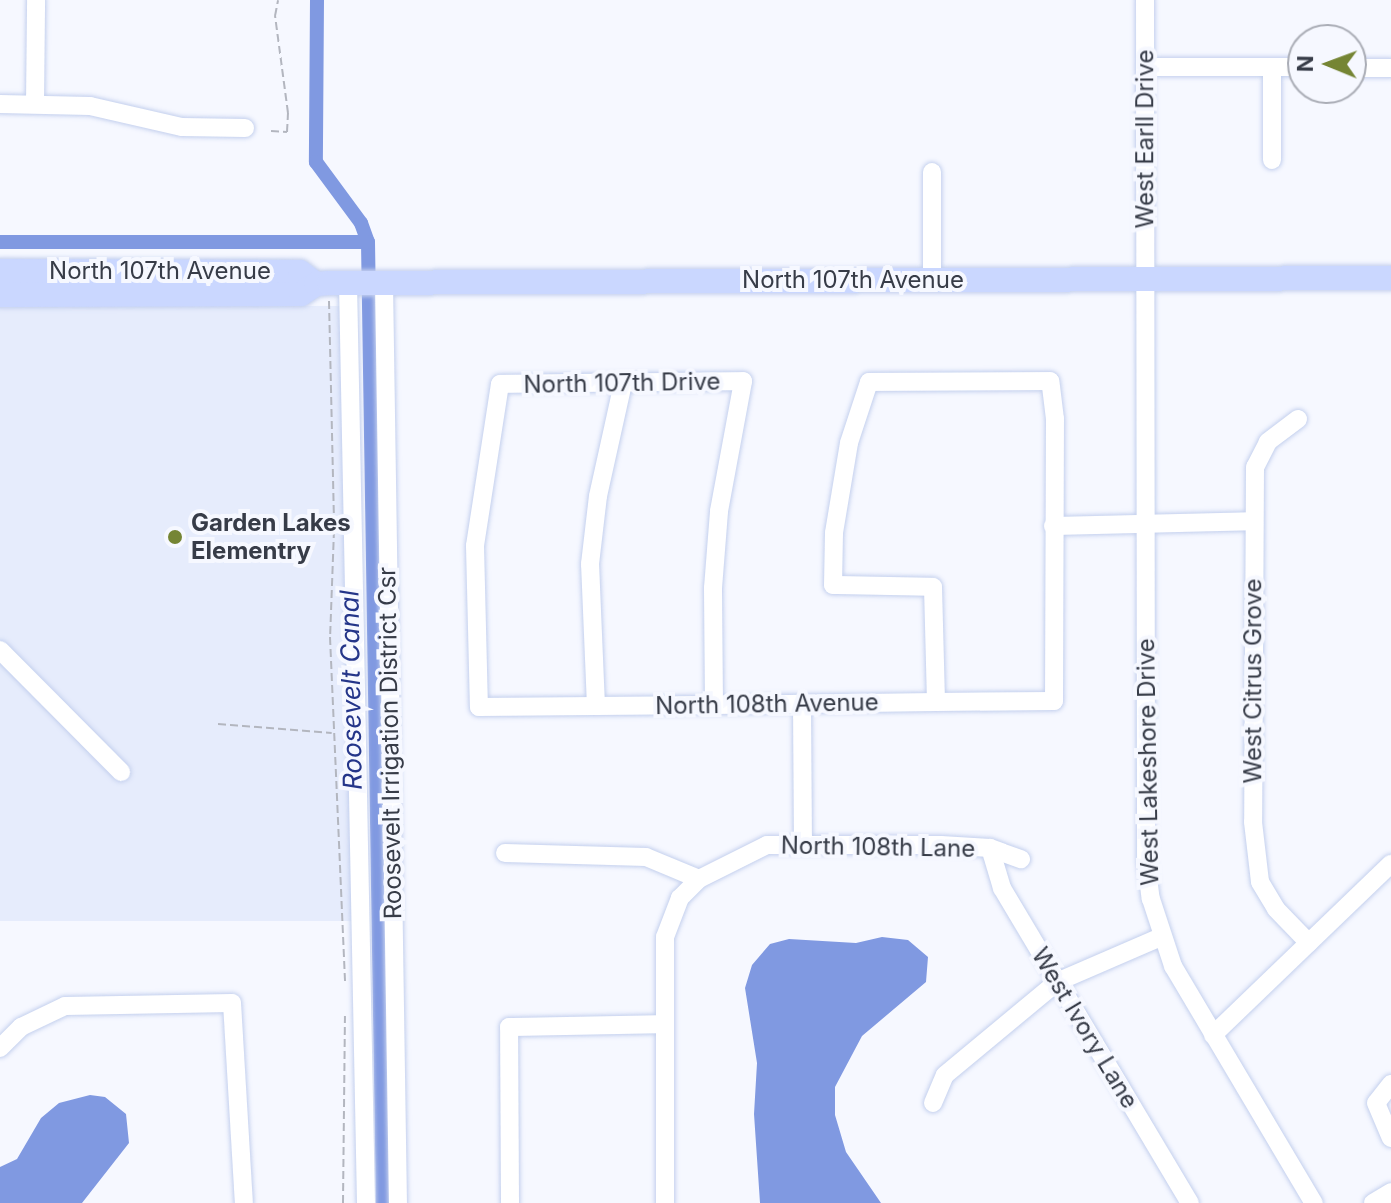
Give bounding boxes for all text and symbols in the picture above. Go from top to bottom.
north arrow [1287,24,1367,104]
street label: West Earll Drive [1131,50,1159,228]
text: N [1292,55,1318,72]
street label: North 107th Avenue [49,257,271,285]
street label: North 107th Avenue [742,266,964,294]
street label: North 107th Drive [523,367,721,399]
place label: Garden Lakes Elementry [191,509,351,565]
marker: Garden Lakes Elementry [166,528,184,546]
street label: Roosevelt Irrigation District Csr [373,567,407,919]
street label: West Citrus Grove [1239,578,1267,784]
water label: Roosevelt Canal [334,590,368,790]
street label: West Lakeshore Drive [1131,638,1165,886]
street label: North 108th Avenue [655,688,879,720]
street label: North 108th Lane [781,831,975,863]
street label: West Ivory Lane [1026,942,1144,1114]

